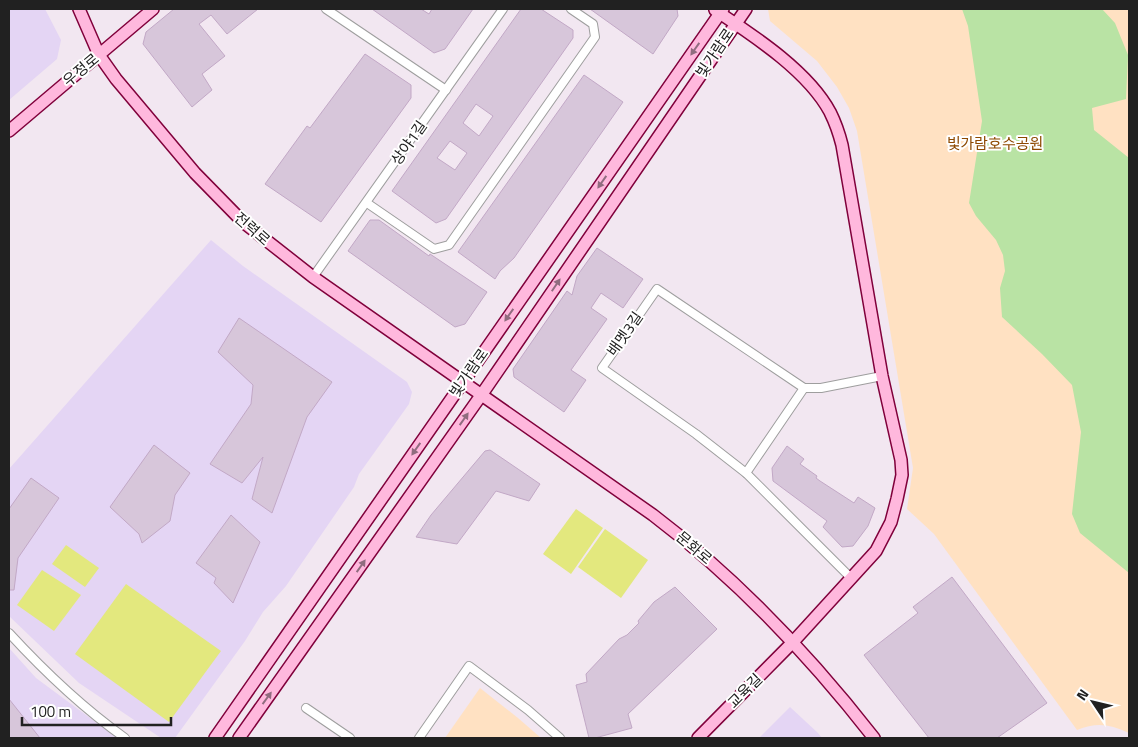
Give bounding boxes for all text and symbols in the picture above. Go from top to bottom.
street label: 빛가람로 [690,23,740,82]
one-way arrow [690,42,700,56]
street label: 우정로 [57,47,104,92]
street label: 상야1길 [385,116,432,170]
park label: 빛가람호수공원 [947,132,1043,155]
one-way arrow [597,175,607,189]
street label: 전력로 [229,206,275,251]
one-way arrow [551,278,561,291]
street label: 배멧3길 [601,307,648,361]
one-way arrow [504,308,514,322]
street label: 빛가람로 [443,344,494,402]
one-way arrow [459,412,469,425]
one-way arrow [411,442,421,455]
street label: 문화로 [671,525,718,570]
one-way arrow [356,559,366,573]
street label: 교육길 [722,668,767,713]
north arrow [1068,677,1118,727]
text: N [1071,684,1093,704]
one-way arrow [262,691,272,705]
scale bar [22,694,171,726]
text: 100 m [30,700,71,723]

